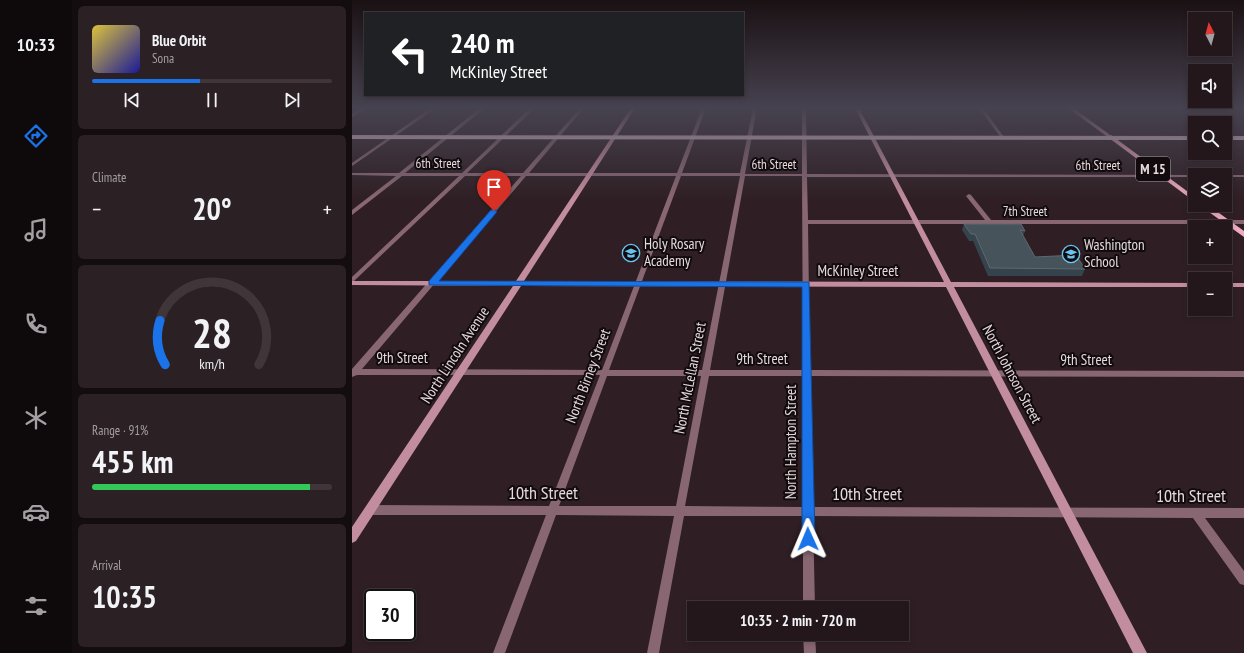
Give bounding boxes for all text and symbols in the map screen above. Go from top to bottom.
north arrow [1188,12,1232,56]
map controls [1188,12,1232,316]
text: 240 m [450,24,514,61]
icon: left [384,28,436,80]
text: Blue Orbit [152,31,206,50]
text: 10:33 [17,33,55,56]
text: Sona [152,50,174,67]
text: McKinley Street [450,60,547,83]
button: sound [1188,64,1232,108]
icon: previous [121,89,143,111]
icon: pause [201,89,223,111]
icon: next [281,89,303,111]
button: search [1188,116,1232,160]
icon: directions [22,122,50,150]
street label: 6th Street [416,155,461,172]
street label: 6th Street [752,156,797,173]
street label: 6th Street [1076,157,1121,174]
road number: M 15 [1136,157,1170,181]
button: layers [1188,168,1232,212]
text: Climate [92,169,126,186]
pin [477,170,511,211]
icon: arrive [483,176,505,198]
text: 20° [192,189,232,228]
text: − [92,195,101,223]
text: + [323,195,332,223]
street label: 7th Street [1003,203,1048,220]
icon: music [22,216,50,244]
button: + [1188,220,1232,264]
place label: Holy Rosary Academy [644,234,705,270]
place label: Washington School [1084,235,1145,271]
school or university icon: Holy Rosary Academy [621,243,641,263]
school or university icon: Washington School [1061,244,1081,264]
street label: McKinley Street [817,261,899,280]
button: − [1188,272,1232,316]
street label: North Lincoln Avenue [416,303,493,407]
text: 28 [192,305,232,358]
icon: phone [22,310,50,338]
street label: North McLellan Street [669,320,710,435]
street label: North Johnson Street [979,321,1046,426]
street label: North Birney Street [561,326,614,426]
street label: 9th Street [376,348,428,367]
street label: 9th Street [736,349,788,368]
street label: 9th Street [1060,350,1112,369]
text: km/h [199,353,225,372]
street label: North Hampton Street [781,385,800,499]
icon: climate [22,404,50,432]
text: Range · 91% [92,422,148,439]
text: 455 km [92,442,173,481]
street label: 10th Street [508,481,578,504]
street label: 10th Street [832,482,902,505]
street label: 10th Street [1156,484,1226,507]
icon: car [22,498,50,526]
position arrow [787,518,829,560]
text: Arrival [92,557,121,574]
text: 10:35 [92,577,157,616]
speed limit sign: 30 [364,589,416,641]
icon: filters [22,592,50,620]
text: 10:35 · 2 min · 720 m [740,611,856,630]

